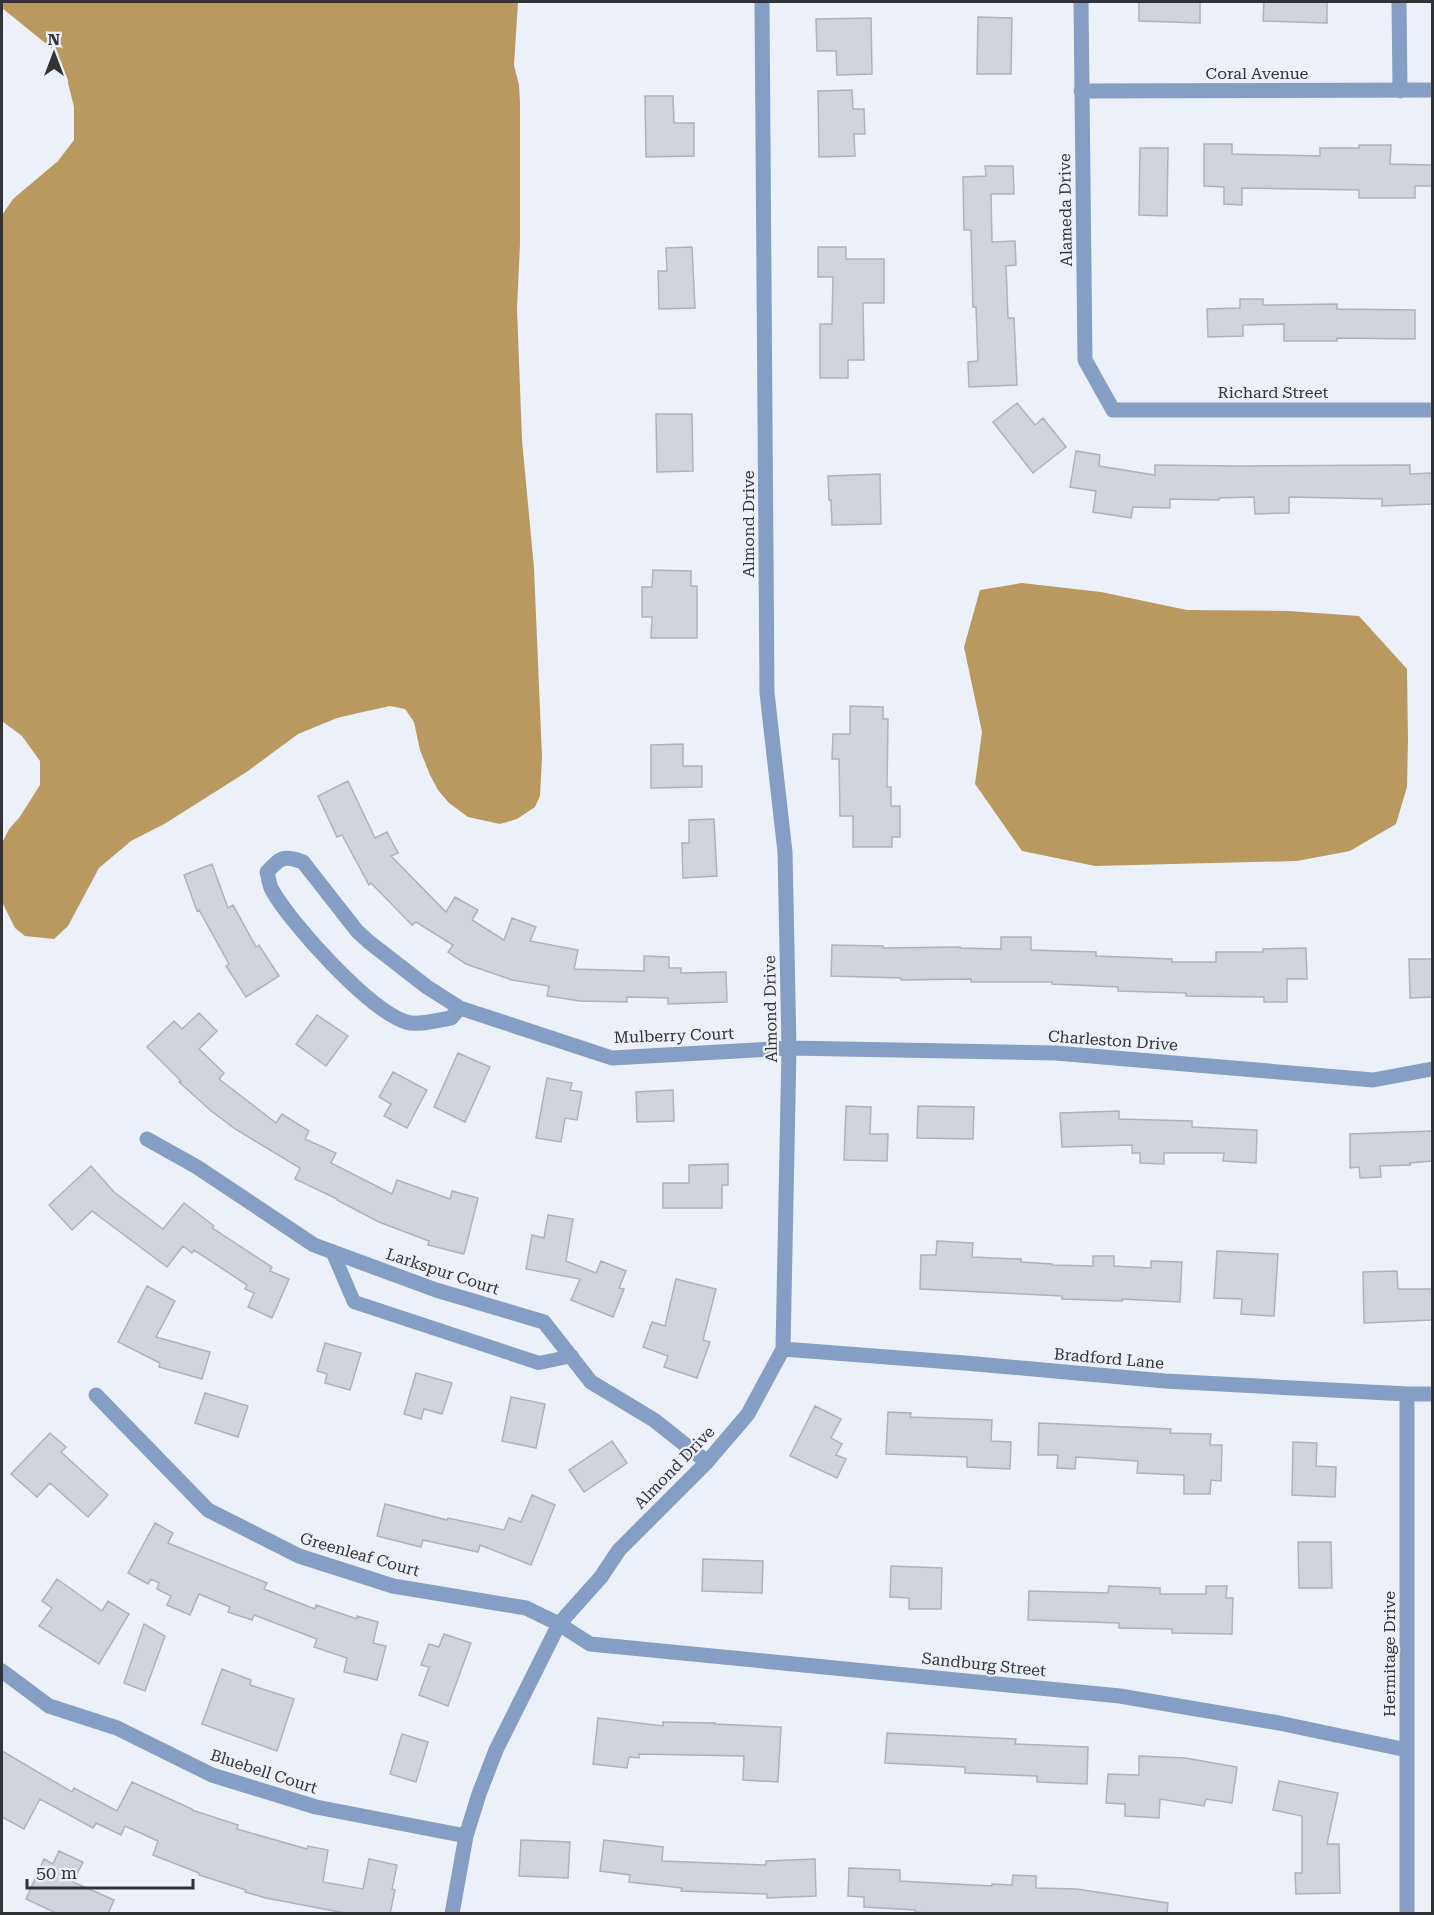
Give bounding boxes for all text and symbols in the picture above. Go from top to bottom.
north arrow [24,24,84,84]
text: N [48,30,60,49]
street label: Coral Avenue [1206,64,1309,83]
street label: Alameda Drive [1055,153,1076,267]
street label: Richard Street [1218,383,1328,402]
street label: Almond Drive [739,470,758,578]
street label: Almond Drive [760,955,781,1063]
street label: Mulberry Court [614,1024,735,1047]
street label: Charleston Drive [1047,1026,1179,1055]
street label: Larkspur Court [384,1244,502,1299]
street label: Bradford Lane [1053,1344,1165,1373]
street label: Almond Drive [630,1422,719,1512]
street label: Greenleaf Court [298,1528,422,1581]
street label: Hermitage Drive [1380,1591,1399,1717]
street label: Sandburg Street [921,1649,1047,1680]
street label: Bluebell Court [208,1745,320,1798]
scale bar [27,1852,194,1890]
text: 50 m [36,1862,77,1883]

